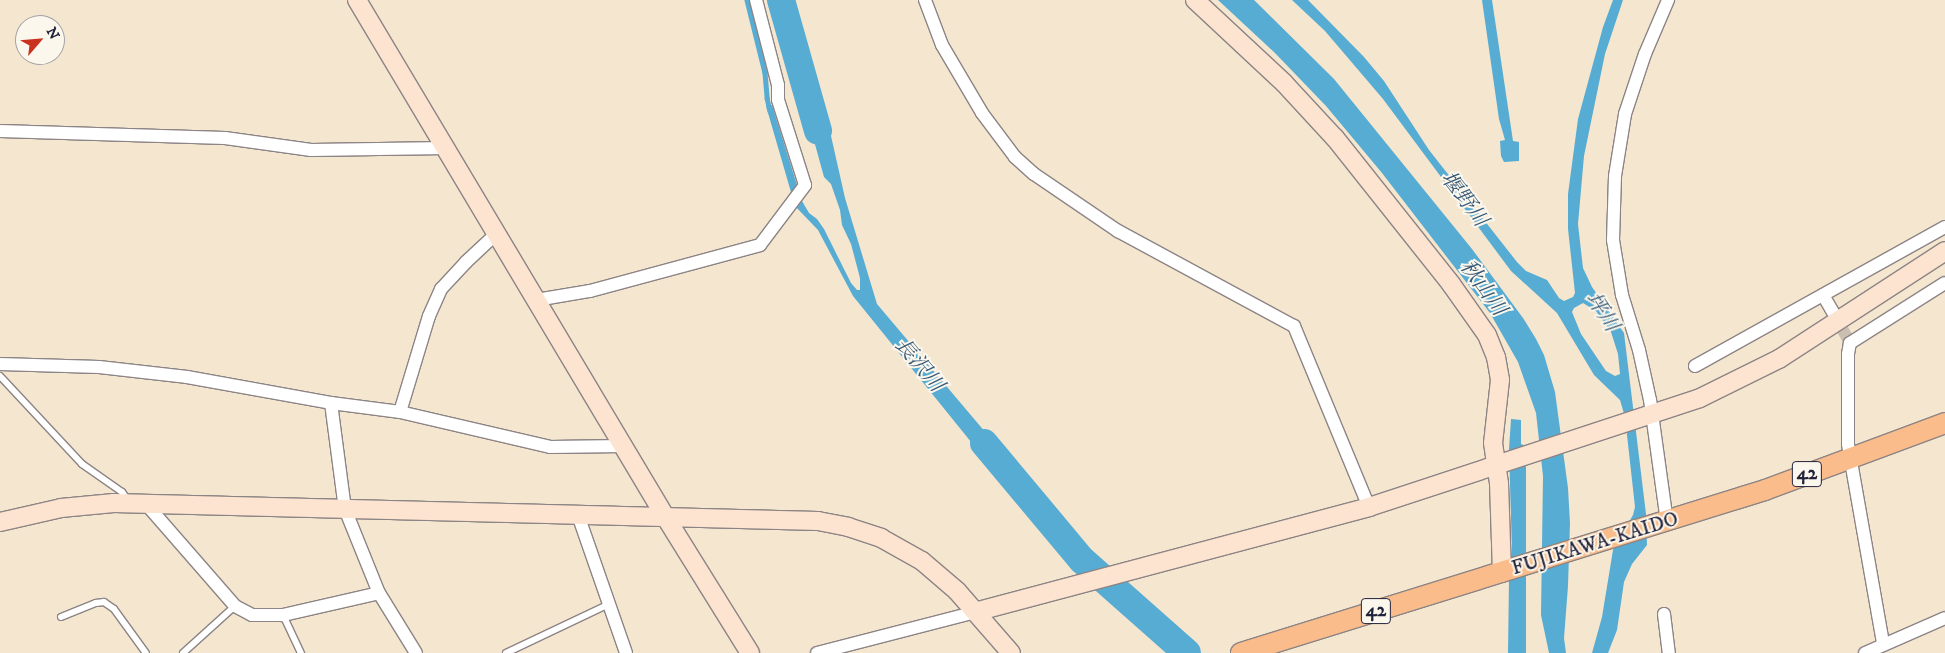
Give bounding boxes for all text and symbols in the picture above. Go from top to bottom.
north arrow [15,15,65,65]
text: N [42,24,63,43]
water label: 堰野川 [1435,166,1493,232]
water label: 秋山川 [1454,255,1512,321]
water label: 坪川 [1580,288,1624,336]
water label: 長沢川 [889,333,949,397]
road number: 42 [1791,458,1823,490]
street label: FUJIKAWA-KAIDO [1509,507,1681,581]
road number: 42 [1360,594,1392,628]

